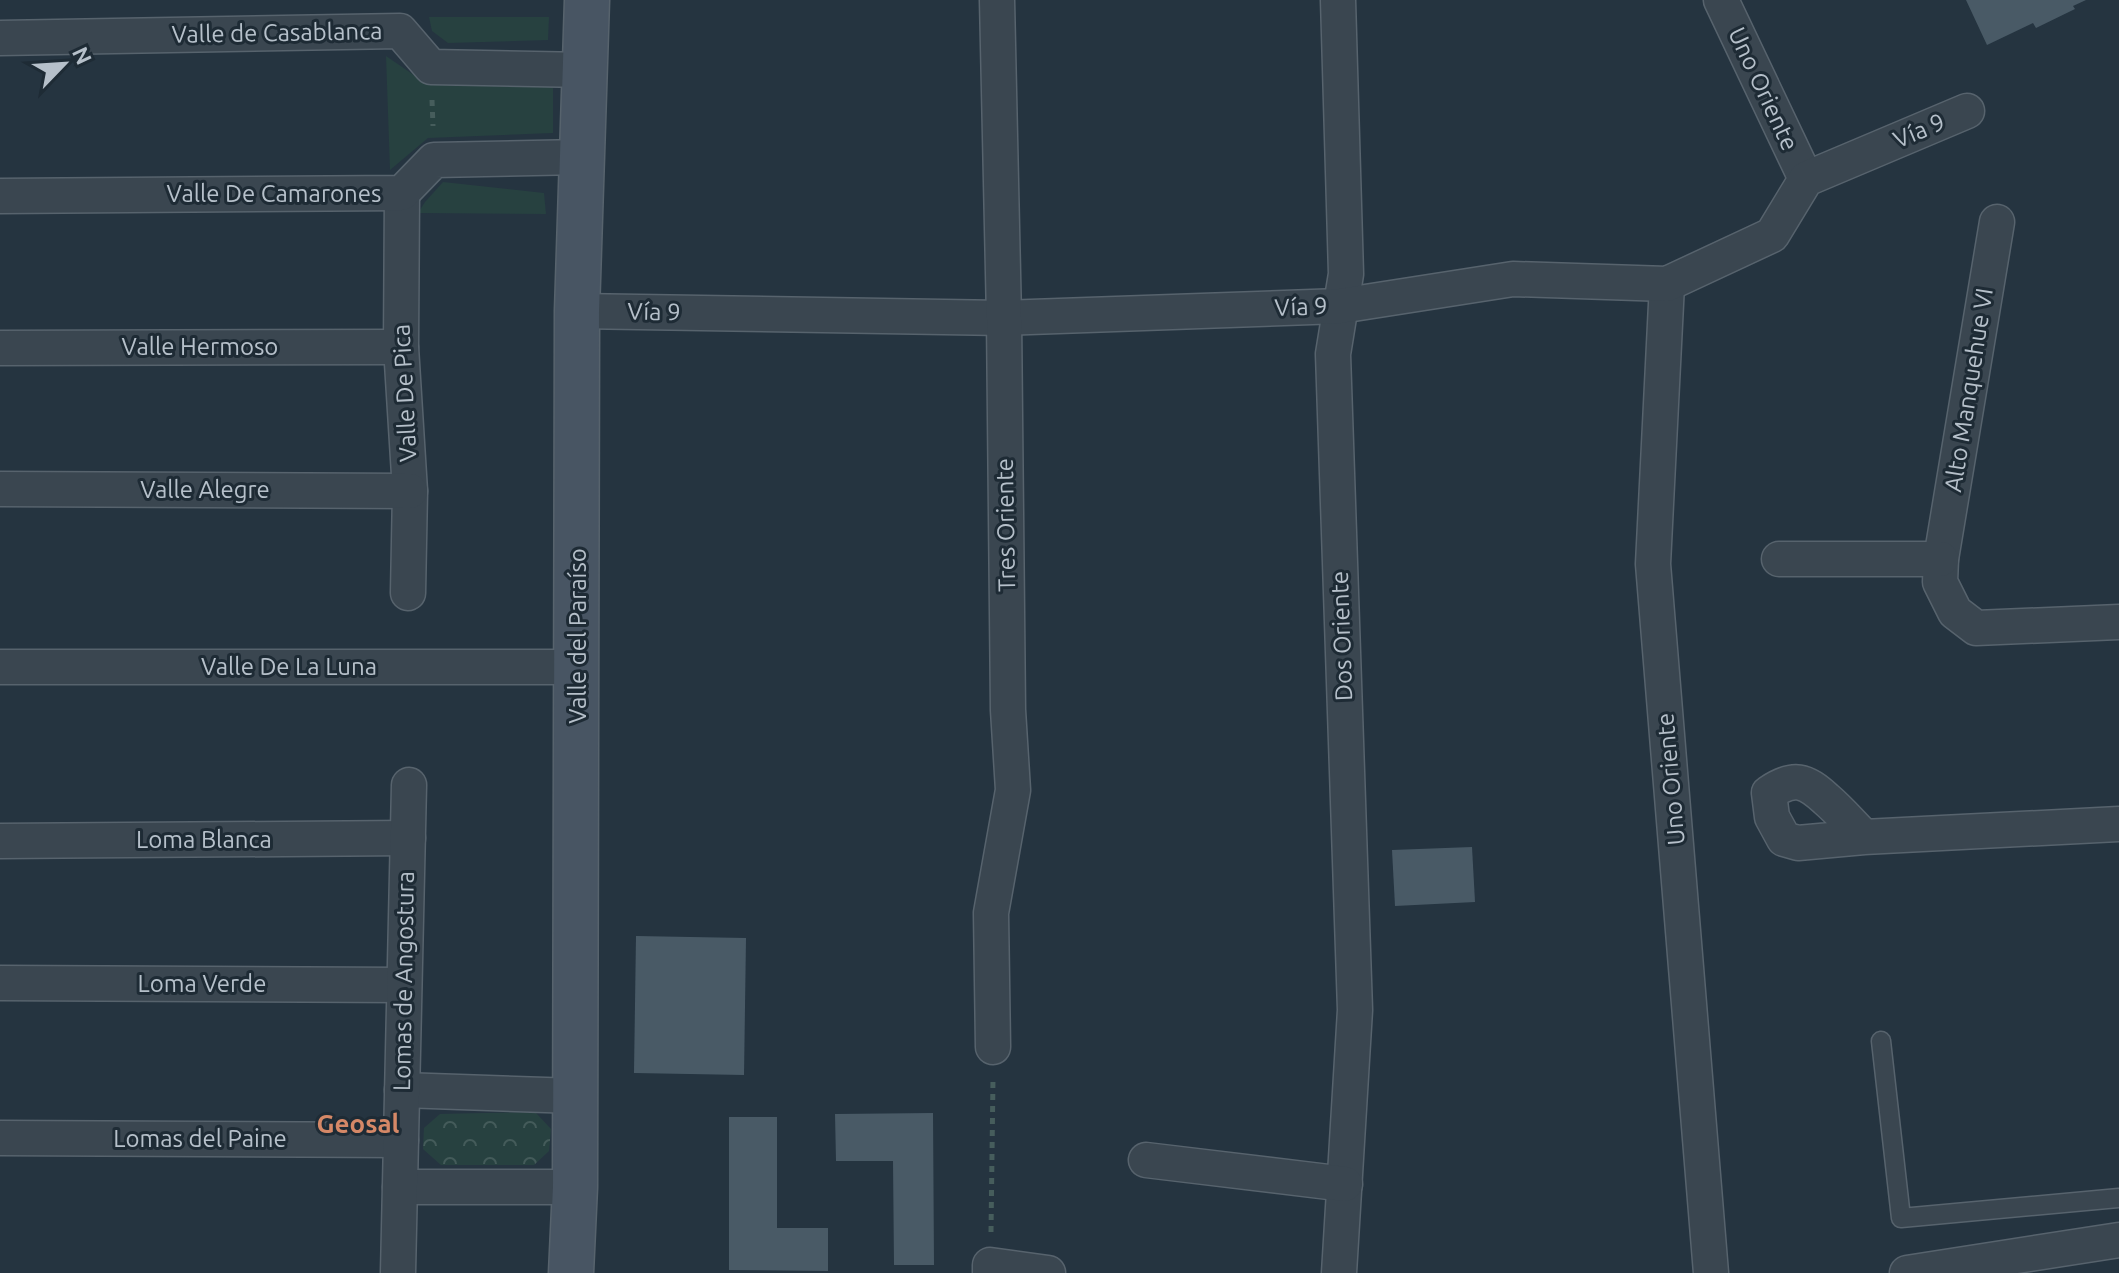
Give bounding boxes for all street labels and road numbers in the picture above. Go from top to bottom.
street label: Valle de Casablanca [171,17,383,48]
street label: Uno Oriente [1723,23,1804,155]
street label: Vía 9 [1889,108,1949,153]
street label: Valle De Camarones [167,180,381,207]
street label: Alto Manquehue VI [1939,286,1998,494]
street label: Vía 9 [1274,292,1328,321]
street label: Vía 9 [627,298,681,325]
street label: Valle De Pica [387,324,422,463]
street label: Valle Hermoso [122,333,278,360]
street label: Tres Oriente [991,458,1020,592]
street label: Valle Alegre [140,476,270,503]
street label: Valle del Paraíso [564,548,591,724]
street label: Dos Oriente [1326,571,1357,701]
street label: Valle De La Luna [201,653,377,680]
street label: Uno Oriente [1651,712,1690,846]
street label: Loma Blanca [136,826,272,853]
street label: Lomas de Angostura [388,871,419,1091]
street label: Loma Verde [138,970,266,997]
street label: Lomas del Paine [113,1125,287,1152]

